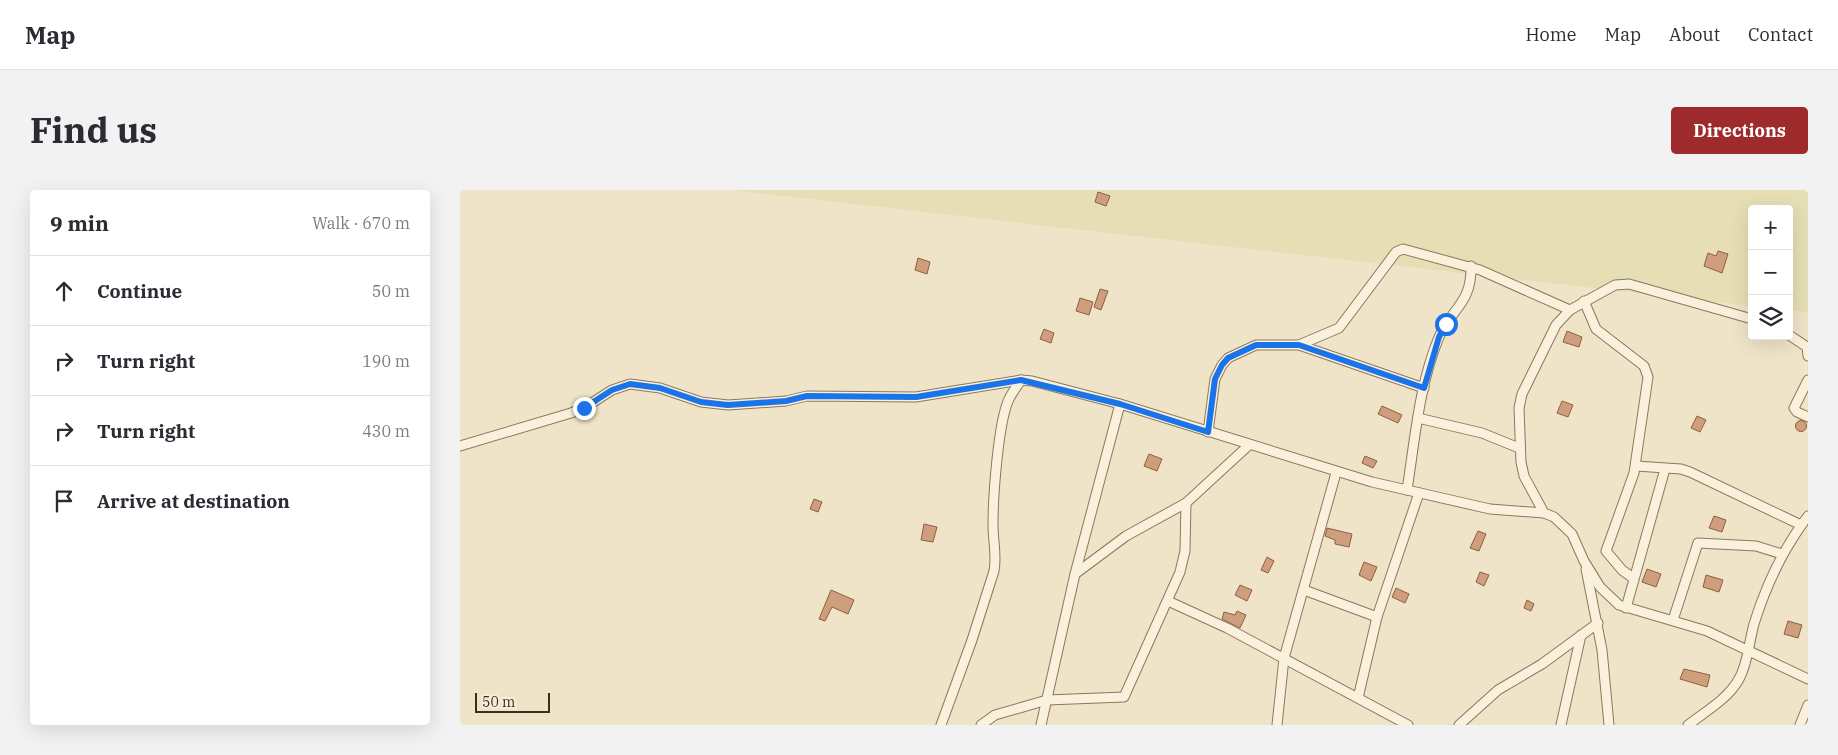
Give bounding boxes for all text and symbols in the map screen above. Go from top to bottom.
text: Map [25,19,75,51]
text: Home [1525,23,1577,46]
text: Map [1605,23,1641,46]
text: About [1669,23,1720,46]
text: Contact [1748,23,1813,46]
text: Find us [30,107,157,153]
button: Directions [1671,107,1808,154]
map controls [1748,205,1793,340]
button: + [1748,205,1793,250]
text: 9 min [50,209,109,237]
text: Walk · 670 m [312,213,410,233]
button: − [1748,250,1793,295]
icon: ahead [50,277,78,305]
text: Continue [97,279,182,303]
text: 50 m [372,281,410,301]
button: layers [1748,295,1793,340]
route start [1435,313,1458,336]
icon: right [50,347,78,375]
text: Turn right [97,349,195,373]
text: 190 m [362,351,410,371]
route end [573,397,596,420]
icon: right [50,417,78,445]
text: Turn right [97,419,195,443]
text: 430 m [362,421,410,441]
icon: arrive [50,487,78,515]
text: Arrive at destination [97,489,290,513]
scale bar [475,690,550,713]
text: 50 m [482,693,515,711]

